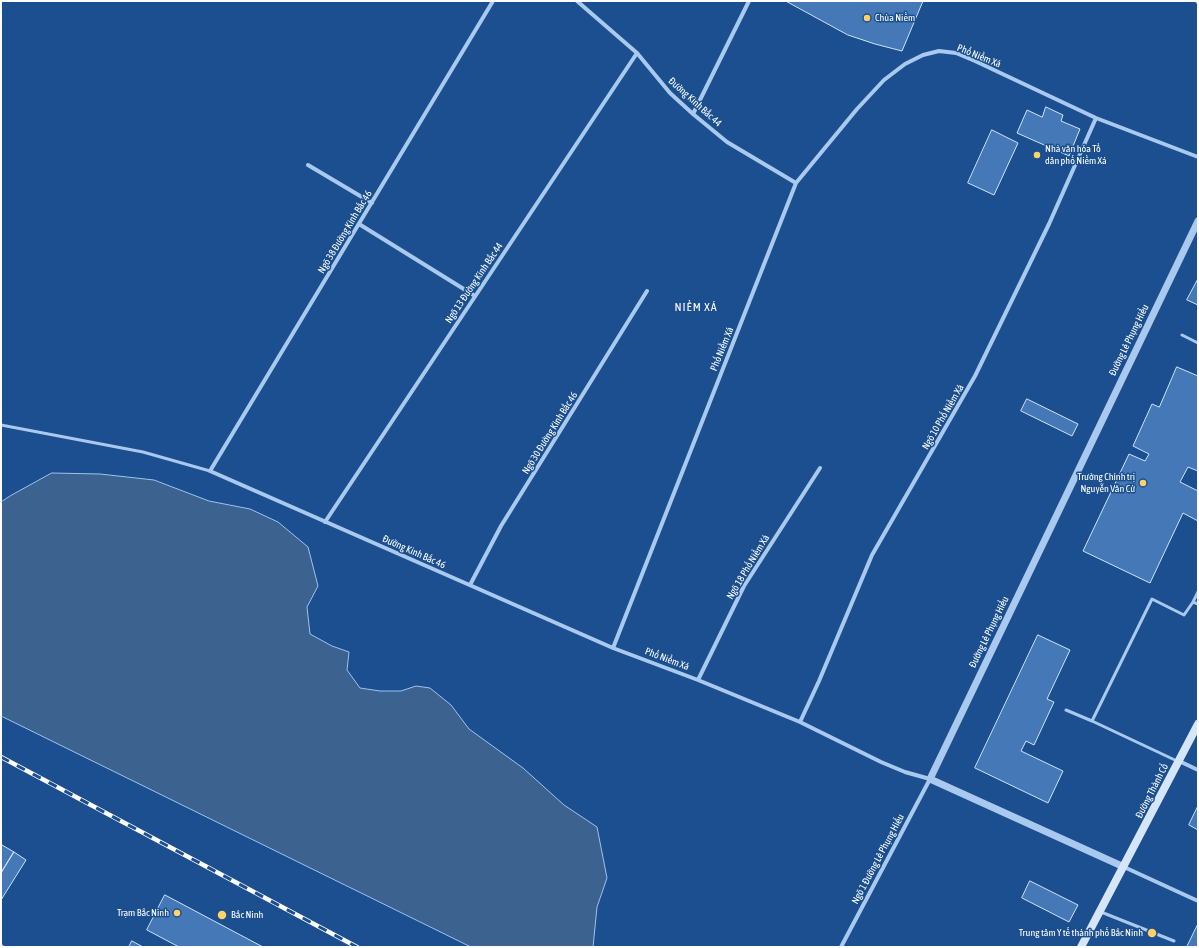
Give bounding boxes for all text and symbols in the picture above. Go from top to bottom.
place label: Chùa Niềm [875,12,915,24]
marker: Chùa Niềm [862,13,872,23]
street label: Phố Niềm Xá [955,42,1003,70]
street label: Đường Kinh Bắc 44 [666,75,724,129]
place label: Nhà văn hóa Tổ dân phố Niềm Xá [1045,143,1107,166]
marker: Nhà văn hóa Tổ dân phố Niềm Xá [1032,150,1042,160]
street label: Ngõ 38 Đường Kinh Bắc 46 [315,188,375,276]
street label: Ngõ 13 Đường Kinh Bắc 44 [443,240,505,326]
district label: NIỀM XÁ [674,300,718,314]
street label: Đường Lê Phụng Hiểu [1107,302,1151,378]
street label: Phố Niềm Xá [708,325,736,373]
street label: Ngõ 10 Phố Niềm Xá [920,382,966,452]
street label: Ngõ 30 Đường Kinh Bắc 46 [520,390,580,476]
place label: Trường Chính trị Nguyễn Văn Cừ [1077,471,1135,494]
marker: Trường Chính trị Nguyễn Văn Cừ [1138,478,1148,488]
street label: Đường Kinh Bắc 46 [381,533,447,571]
street label: Ngõ 18 Phố Niềm Xá [724,533,772,601]
street label: Đường Lê Phụng Hiểu [967,594,1011,670]
street label: Phố Niềm Xá [643,645,691,673]
street label: Đường Thành Cổ [1133,762,1171,820]
street label: Ngõ 1 Đường Lê Phụng Hiểu [849,812,907,906]
place label: Trạm Bắc Ninh [117,907,169,919]
marker: Trạm Bắc Ninh [172,908,182,918]
marker: Bắc Ninh [216,909,228,921]
place label: Bắc Ninh [231,909,263,921]
place label: Trung tâm Y tế thành phố Bắc Ninh [1019,927,1143,939]
marker: Trung tâm Y tế thành phố Bắc Ninh [1146,927,1158,939]

